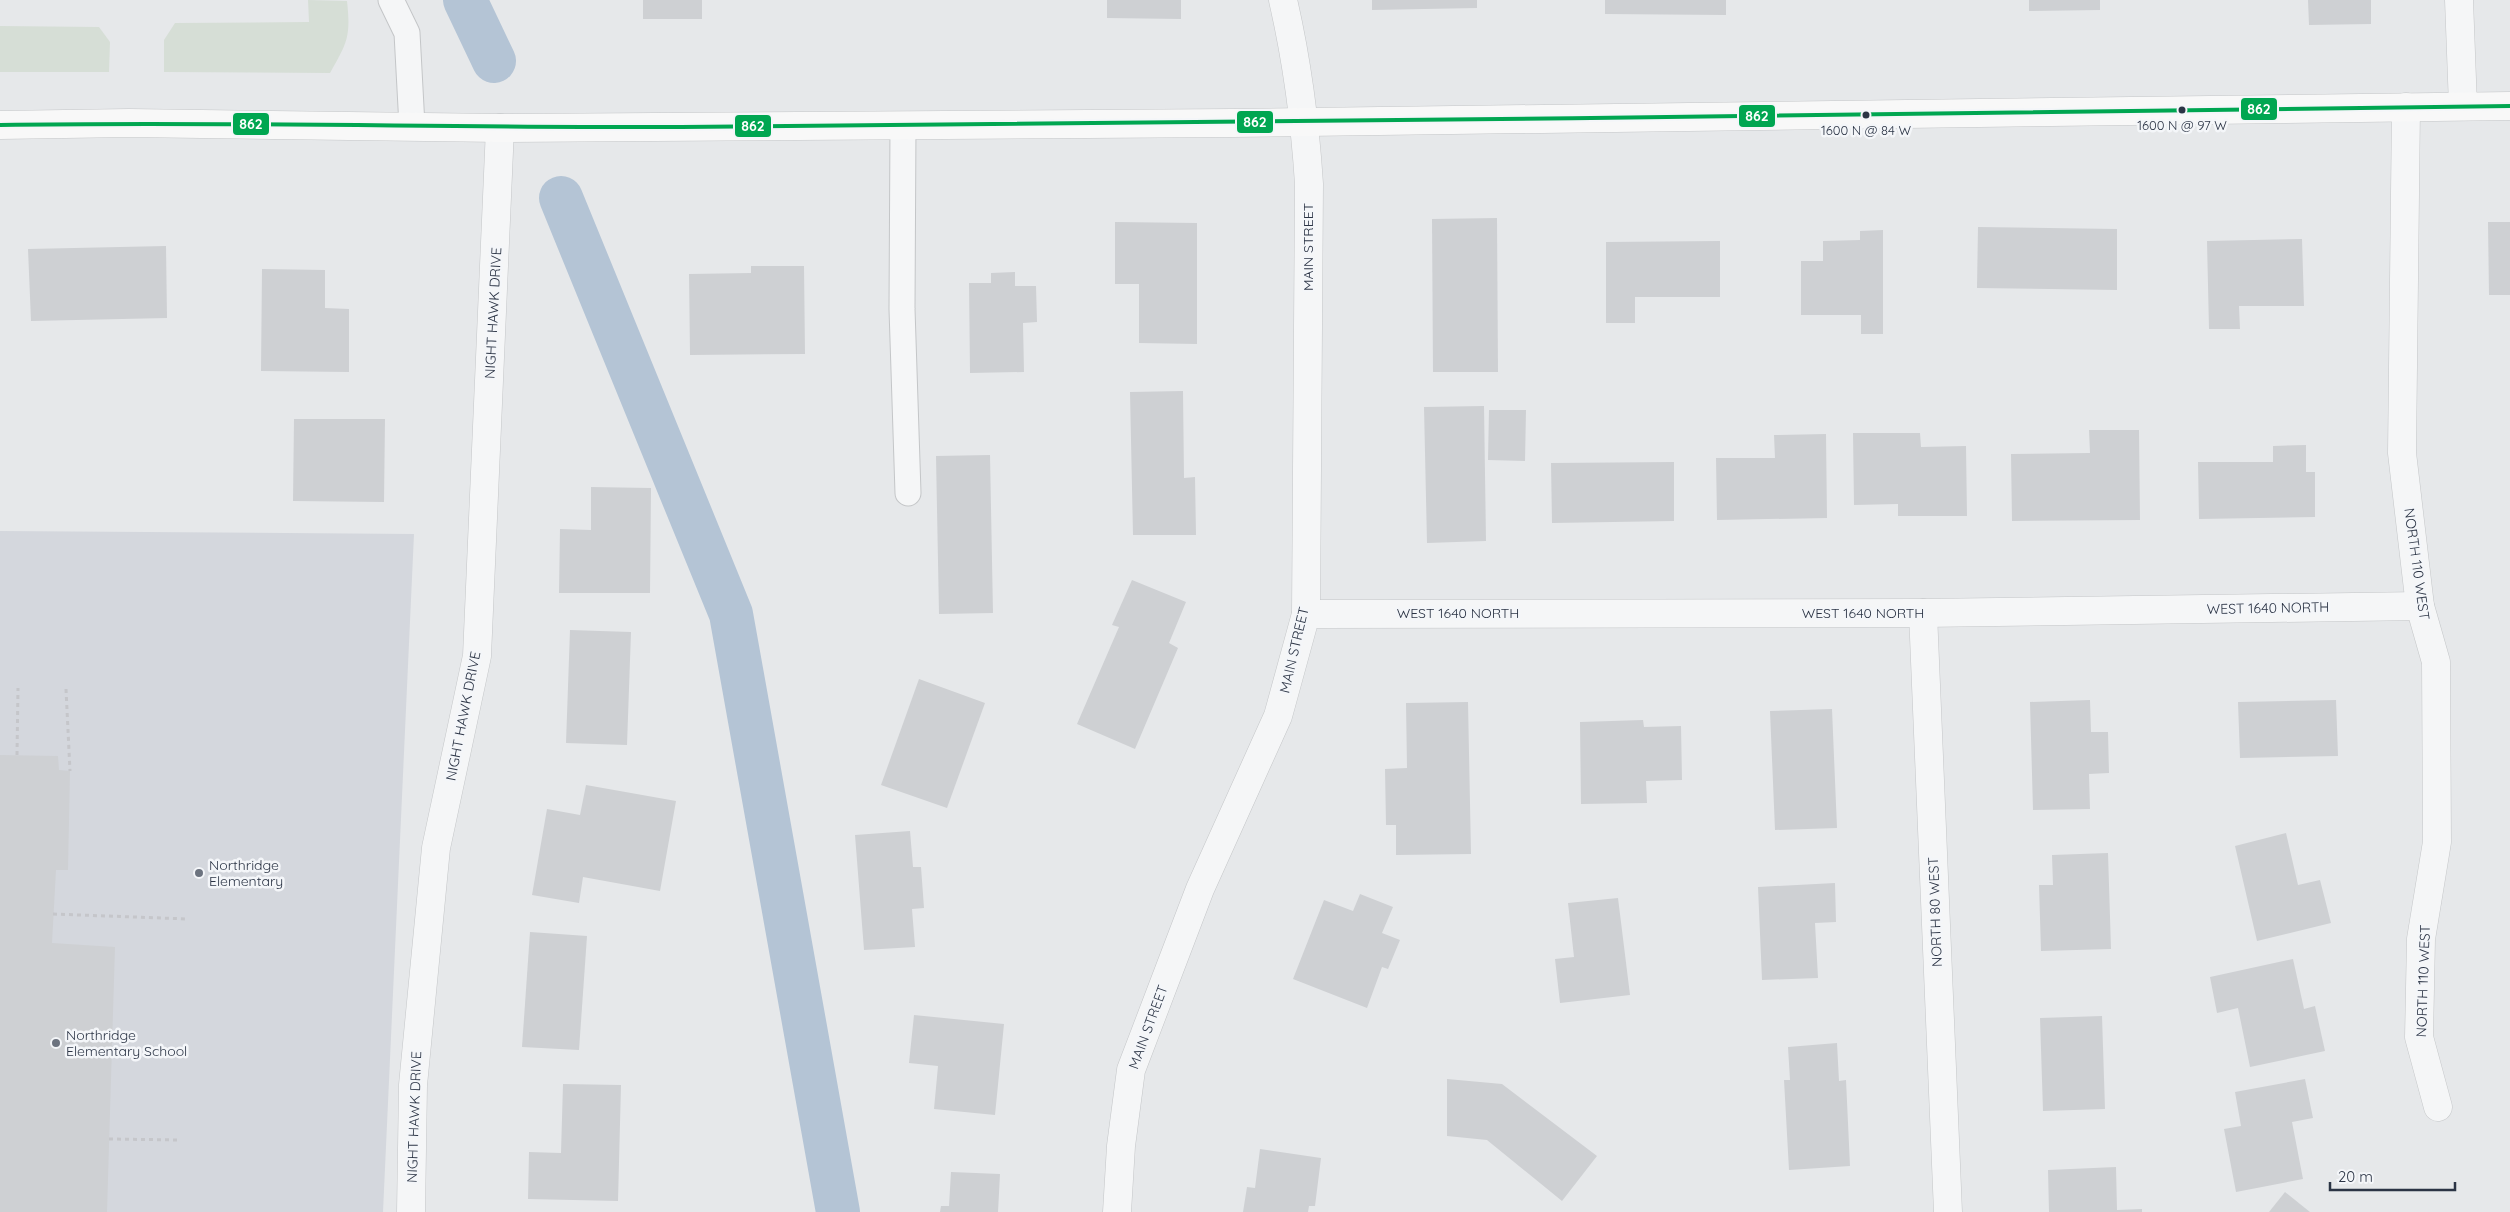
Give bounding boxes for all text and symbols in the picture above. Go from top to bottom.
line badge: 862 [2240,97,2278,121]
text: 862 [2247,100,2271,118]
line badge: 862 [1738,104,1776,128]
marker: 1600 N @ 97 W [2177,105,2187,115]
text: 862 [1745,107,1769,125]
line badge: 862 [1236,110,1274,134]
marker: 1600 N @ 84 W [1861,110,1871,120]
line badge: 862 [232,112,270,136]
text: 862 [1243,113,1267,131]
line badge: 862 [734,114,772,138]
text: 862 [239,115,263,133]
text: 862 [741,117,765,135]
place label: 1600 N @ 97 W [2137,117,2227,133]
place label: 1600 N @ 84 W [1821,122,1911,138]
street label: MAIN STREET [1299,203,1317,291]
street label: NIGHT HAWK DRIVE [481,247,505,379]
street label: NORTH 110 WEST [2400,507,2434,621]
street label: WEST 1640 NORTH [2207,598,2329,618]
street label: WEST 1640 NORTH [1397,604,1519,622]
street label: WEST 1640 NORTH [1802,604,1924,622]
street label: MAIN STREET [1275,605,1313,695]
street label: NIGHT HAWK DRIVE [442,650,484,782]
place label: Northridge Elementary [209,856,283,890]
street label: NORTH 80 WEST [1924,857,1946,967]
marker: Northridge Elementary [193,867,205,879]
street label: NORTH 110 WEST [2412,924,2434,1038]
street label: MAIN STREET [1124,982,1172,1072]
place label: Northridge Elementary School [66,1026,187,1060]
marker: Northridge Elementary School [50,1037,62,1049]
street label: NIGHT HAWK DRIVE [403,1051,425,1183]
scale bar [2330,1160,2455,1192]
text: 20 m [2338,1167,2373,1186]

